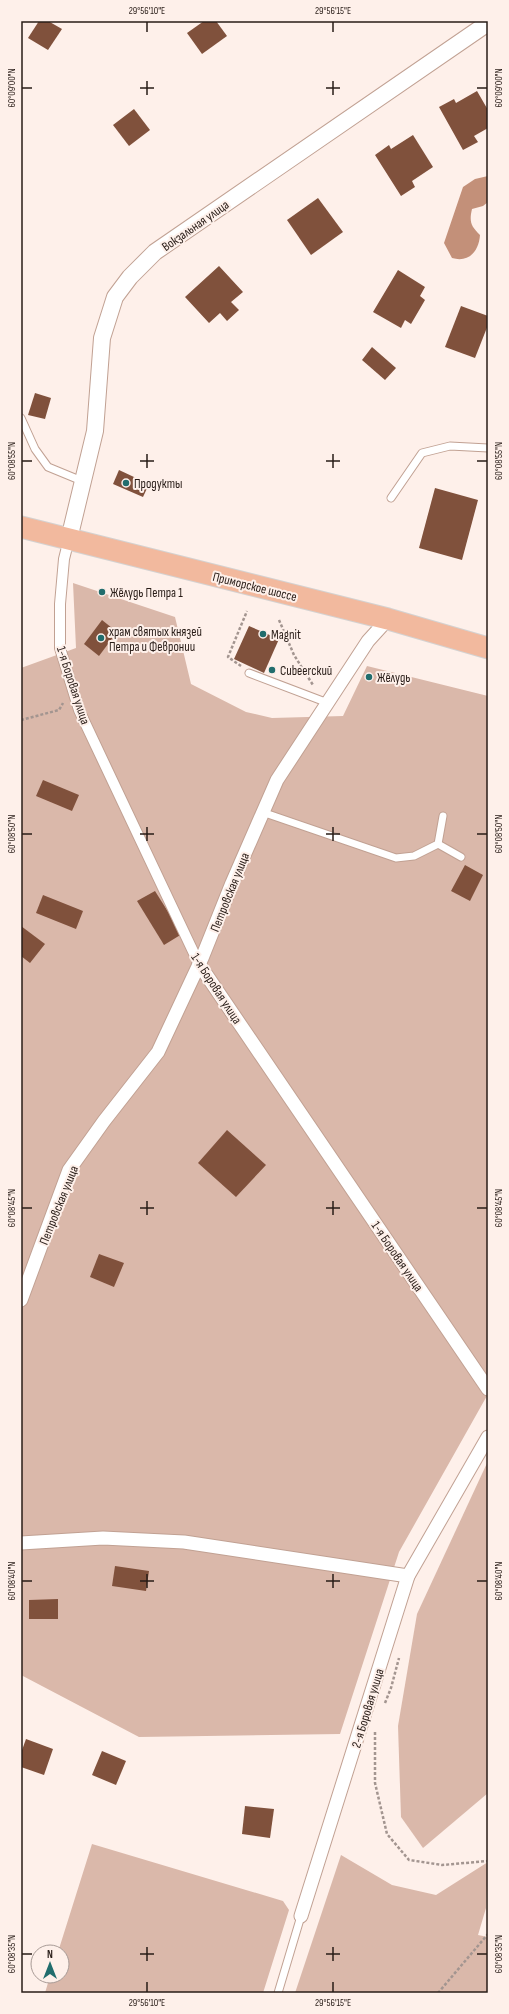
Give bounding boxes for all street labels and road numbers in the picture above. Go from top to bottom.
street label: Вокзальная улица [159,197,232,255]
street label: Приморское шоссе [211,569,299,605]
street label: 1-я Боровая улица [53,644,93,726]
street label: Петровская улица [207,850,253,934]
street label: 1-я Боровая улица [187,950,245,1027]
street label: Петровская улица [36,1163,82,1247]
street label: 1-я Боровая улица [368,1218,427,1295]
street label: 2-я Боровая улица [348,1667,388,1750]

